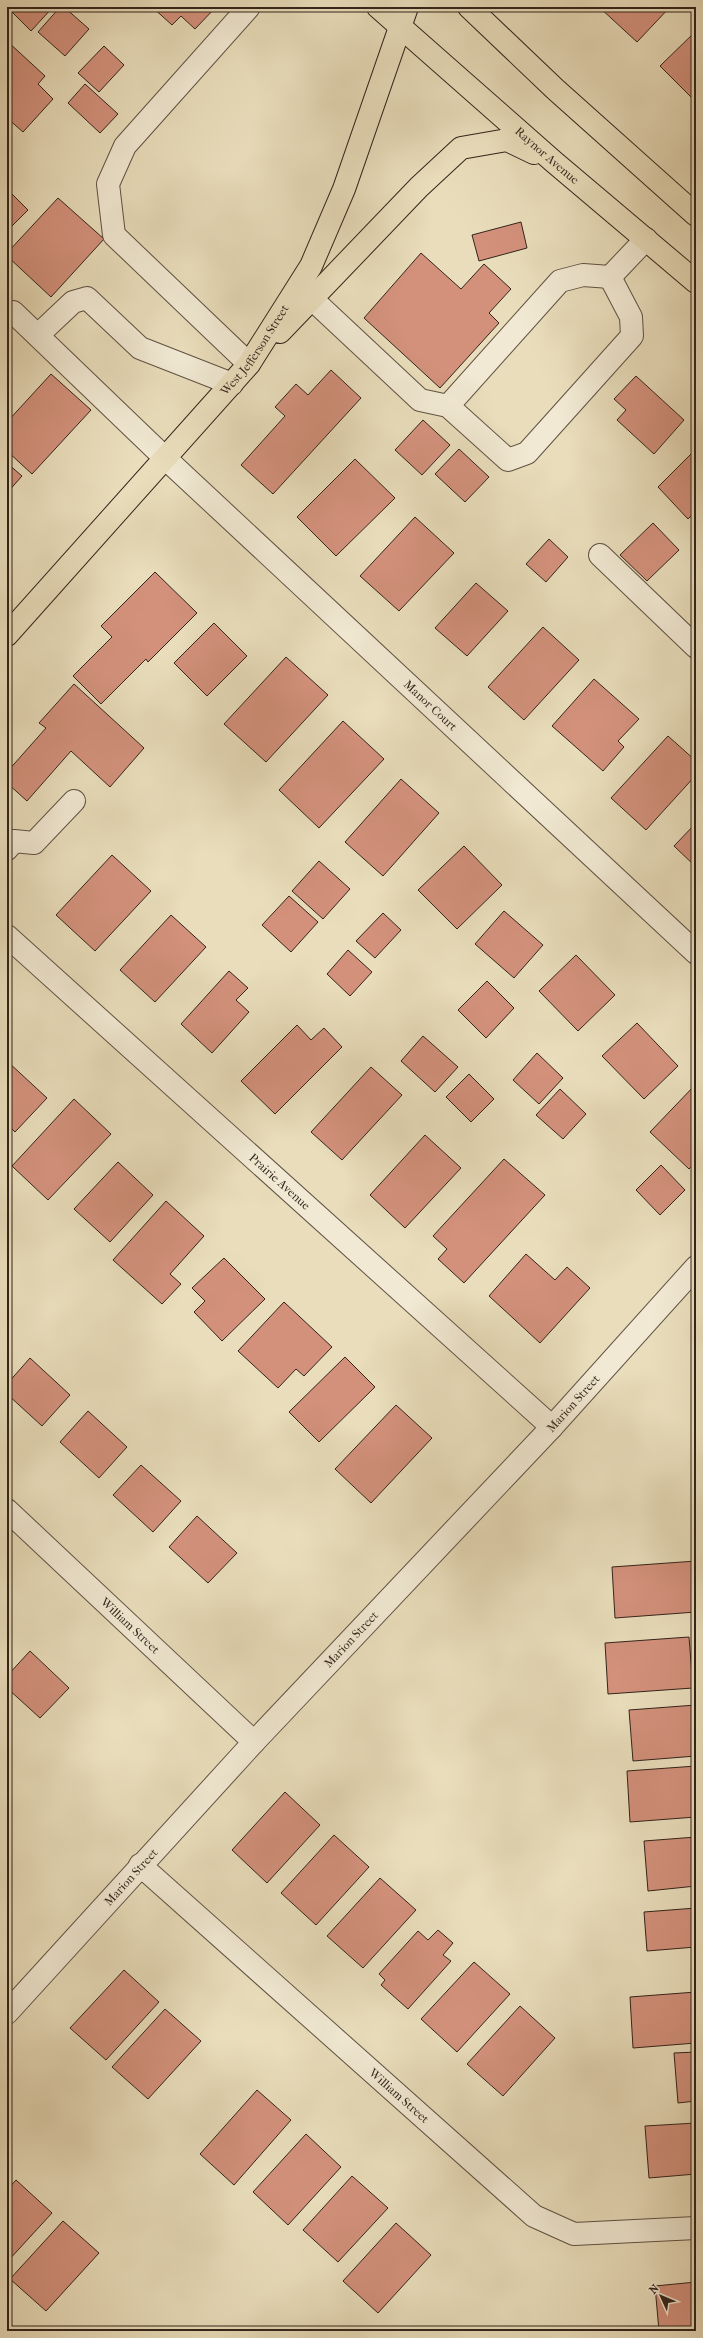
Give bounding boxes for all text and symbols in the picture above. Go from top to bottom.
street label: Raynor Avenue [512,124,582,187]
street label: West Jefferson Street [217,302,292,399]
street label: Manor Court [401,677,460,734]
street label: Prairie Avenue [246,1151,313,1213]
street label: Marion Street [544,1371,603,1435]
street label: William Street [97,1594,163,1657]
street label: Marion Street [321,1608,382,1670]
street label: Marion Street [101,1845,161,1908]
street label: William Street [366,2065,432,2127]
north arrow [641,2276,681,2316]
text: N [647,2281,662,2297]

